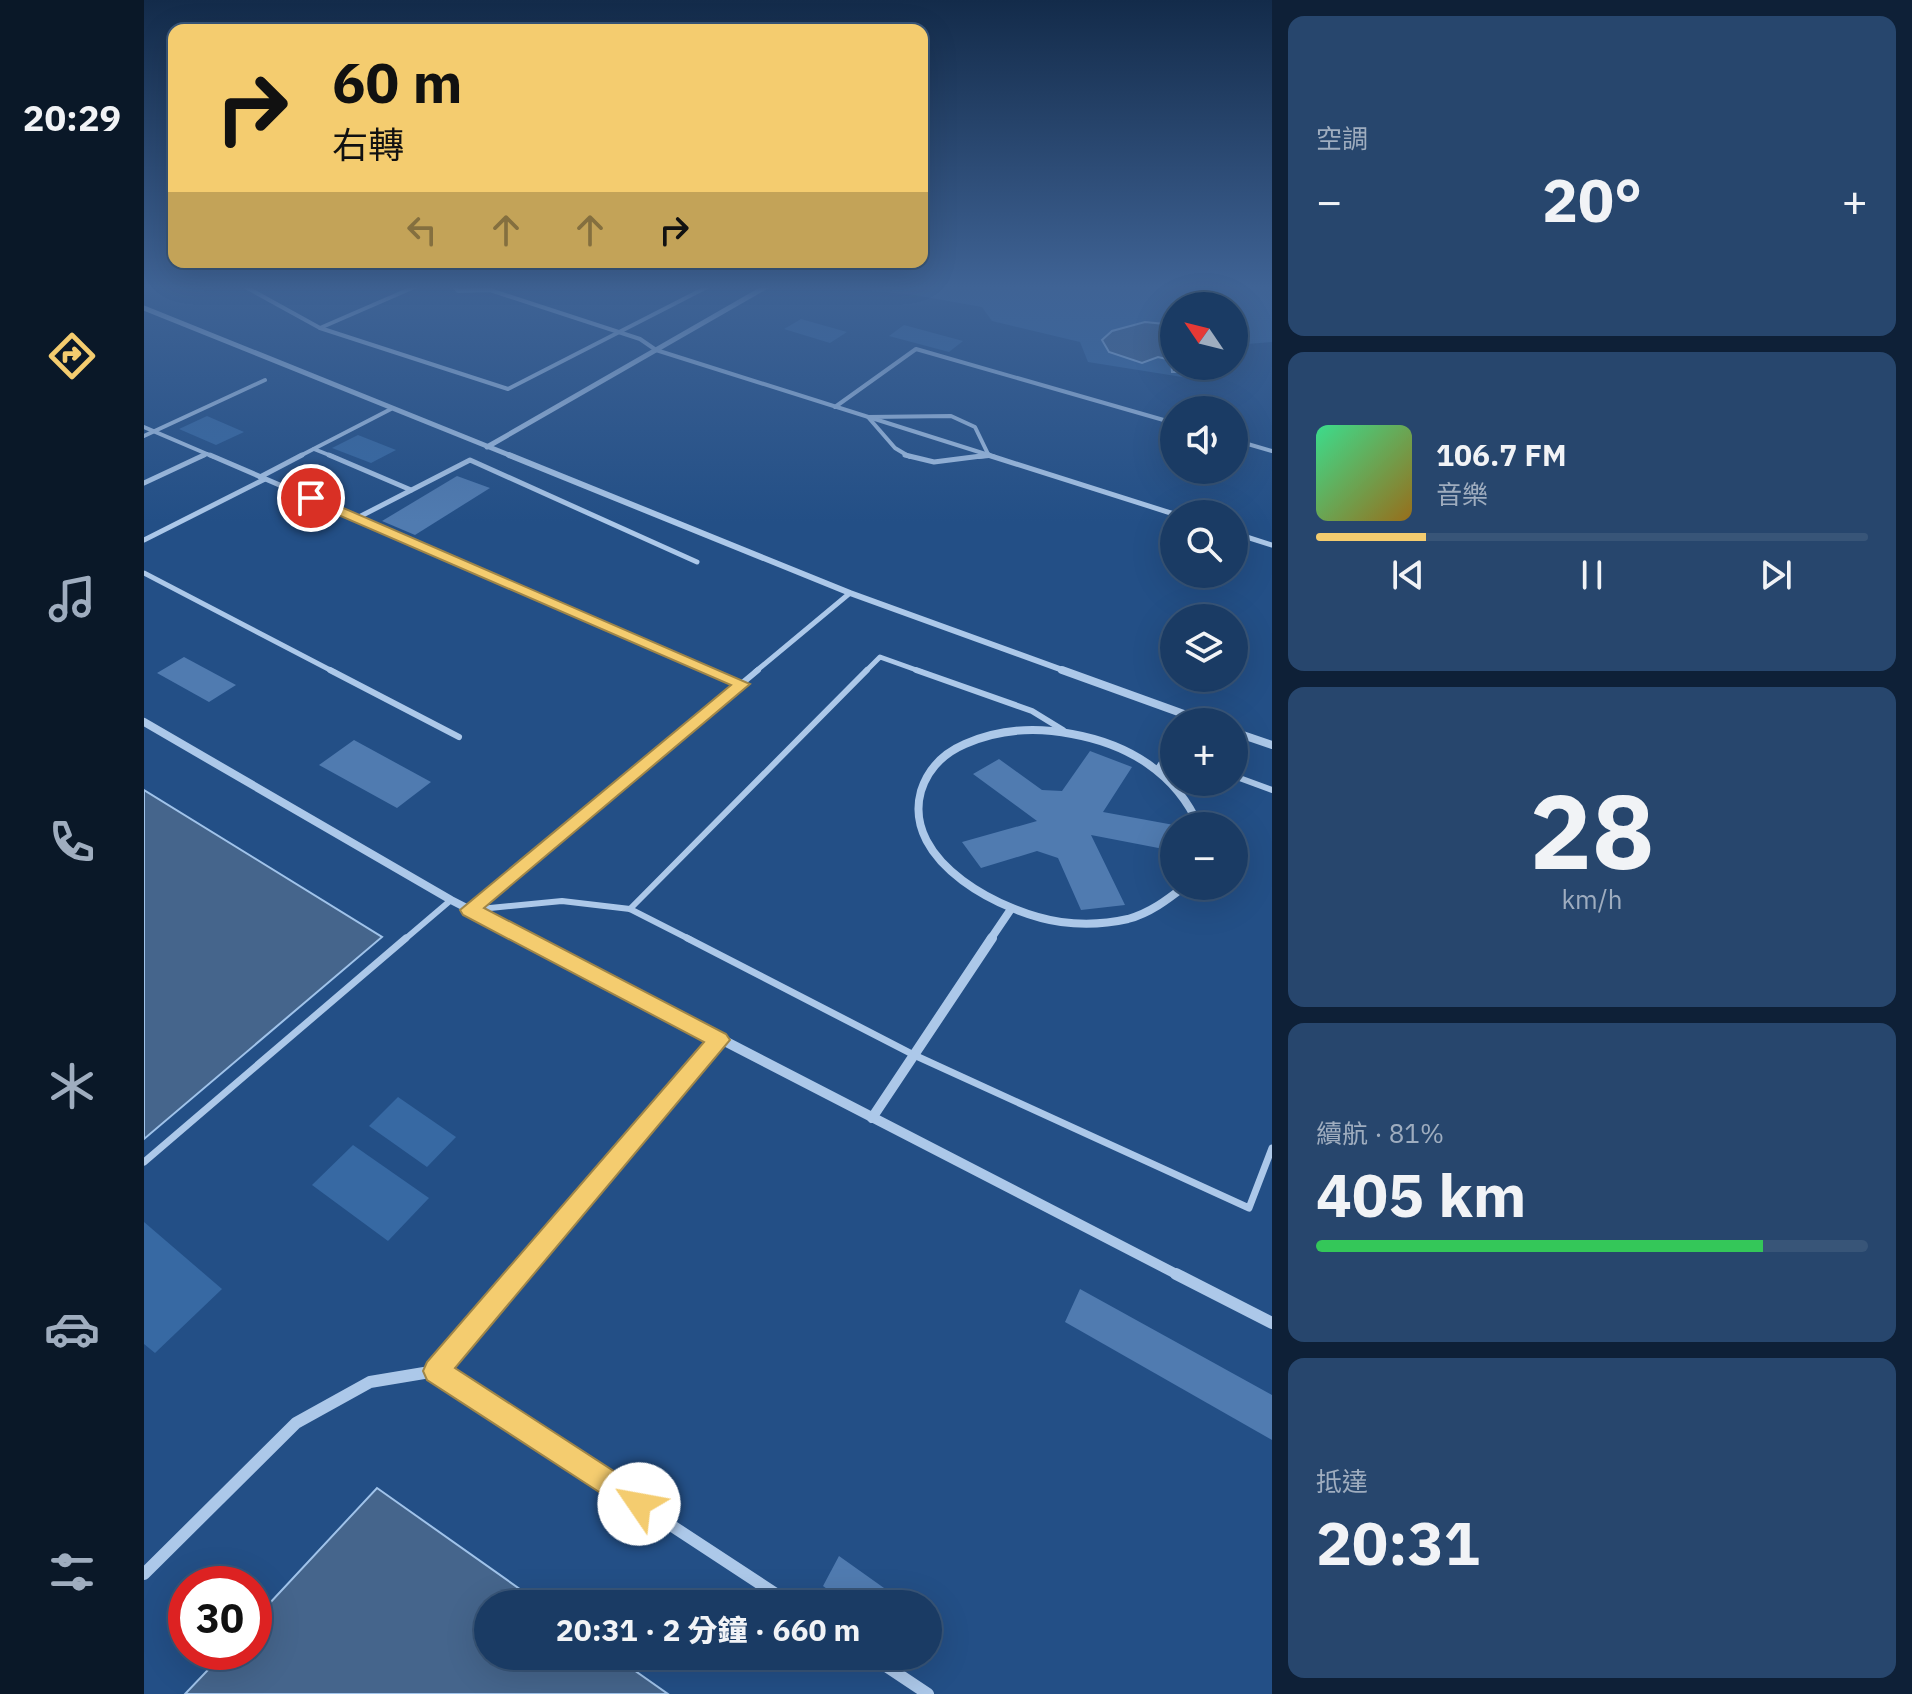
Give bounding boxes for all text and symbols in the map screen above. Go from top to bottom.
text: 60 m [332,46,462,118]
icon: right [200,56,304,160]
text: 20:29 [23,94,121,141]
text: 右轉 [332,121,404,168]
text: 空調 [1316,121,1368,155]
text: 20° [1542,160,1642,239]
text: − [1316,172,1342,229]
text: + [1842,172,1868,229]
icon: left [400,208,444,252]
icon: ahead [484,208,528,252]
icon: ahead [568,208,612,252]
icon: right [652,208,696,252]
north arrow [1160,292,1248,380]
map controls [1160,292,1248,900]
icon: directions [44,328,100,384]
button: sound [1160,396,1248,484]
text: 106.7 FM [1436,435,1567,474]
pin [277,464,345,532]
icon: arrive [289,476,333,520]
text: 音樂 [1436,477,1488,511]
button: search [1160,500,1248,588]
icon: previous [1386,553,1430,597]
icon: pause [1570,553,1614,597]
icon: next [1754,553,1798,597]
icon: music [44,571,100,627]
button: layers [1160,604,1248,692]
button: + [1160,708,1248,796]
text: 28 [1530,762,1654,898]
button: − [1160,812,1248,900]
icon: phone [44,814,100,870]
text: km/h [1561,882,1623,916]
icon: climate [44,1058,100,1114]
text: 續航 · 81% [1316,1116,1444,1150]
text: 405 km [1316,1155,1526,1234]
icon: car [44,1301,100,1357]
position arrow [597,1462,681,1546]
text: 抵達 [1316,1464,1368,1498]
text: 20:31 [1316,1503,1480,1582]
icon: filters [44,1544,100,1600]
speed limit sign: 30 [168,1566,272,1670]
text: 20:31 · 2 分鐘 · 660 m [556,1610,860,1649]

